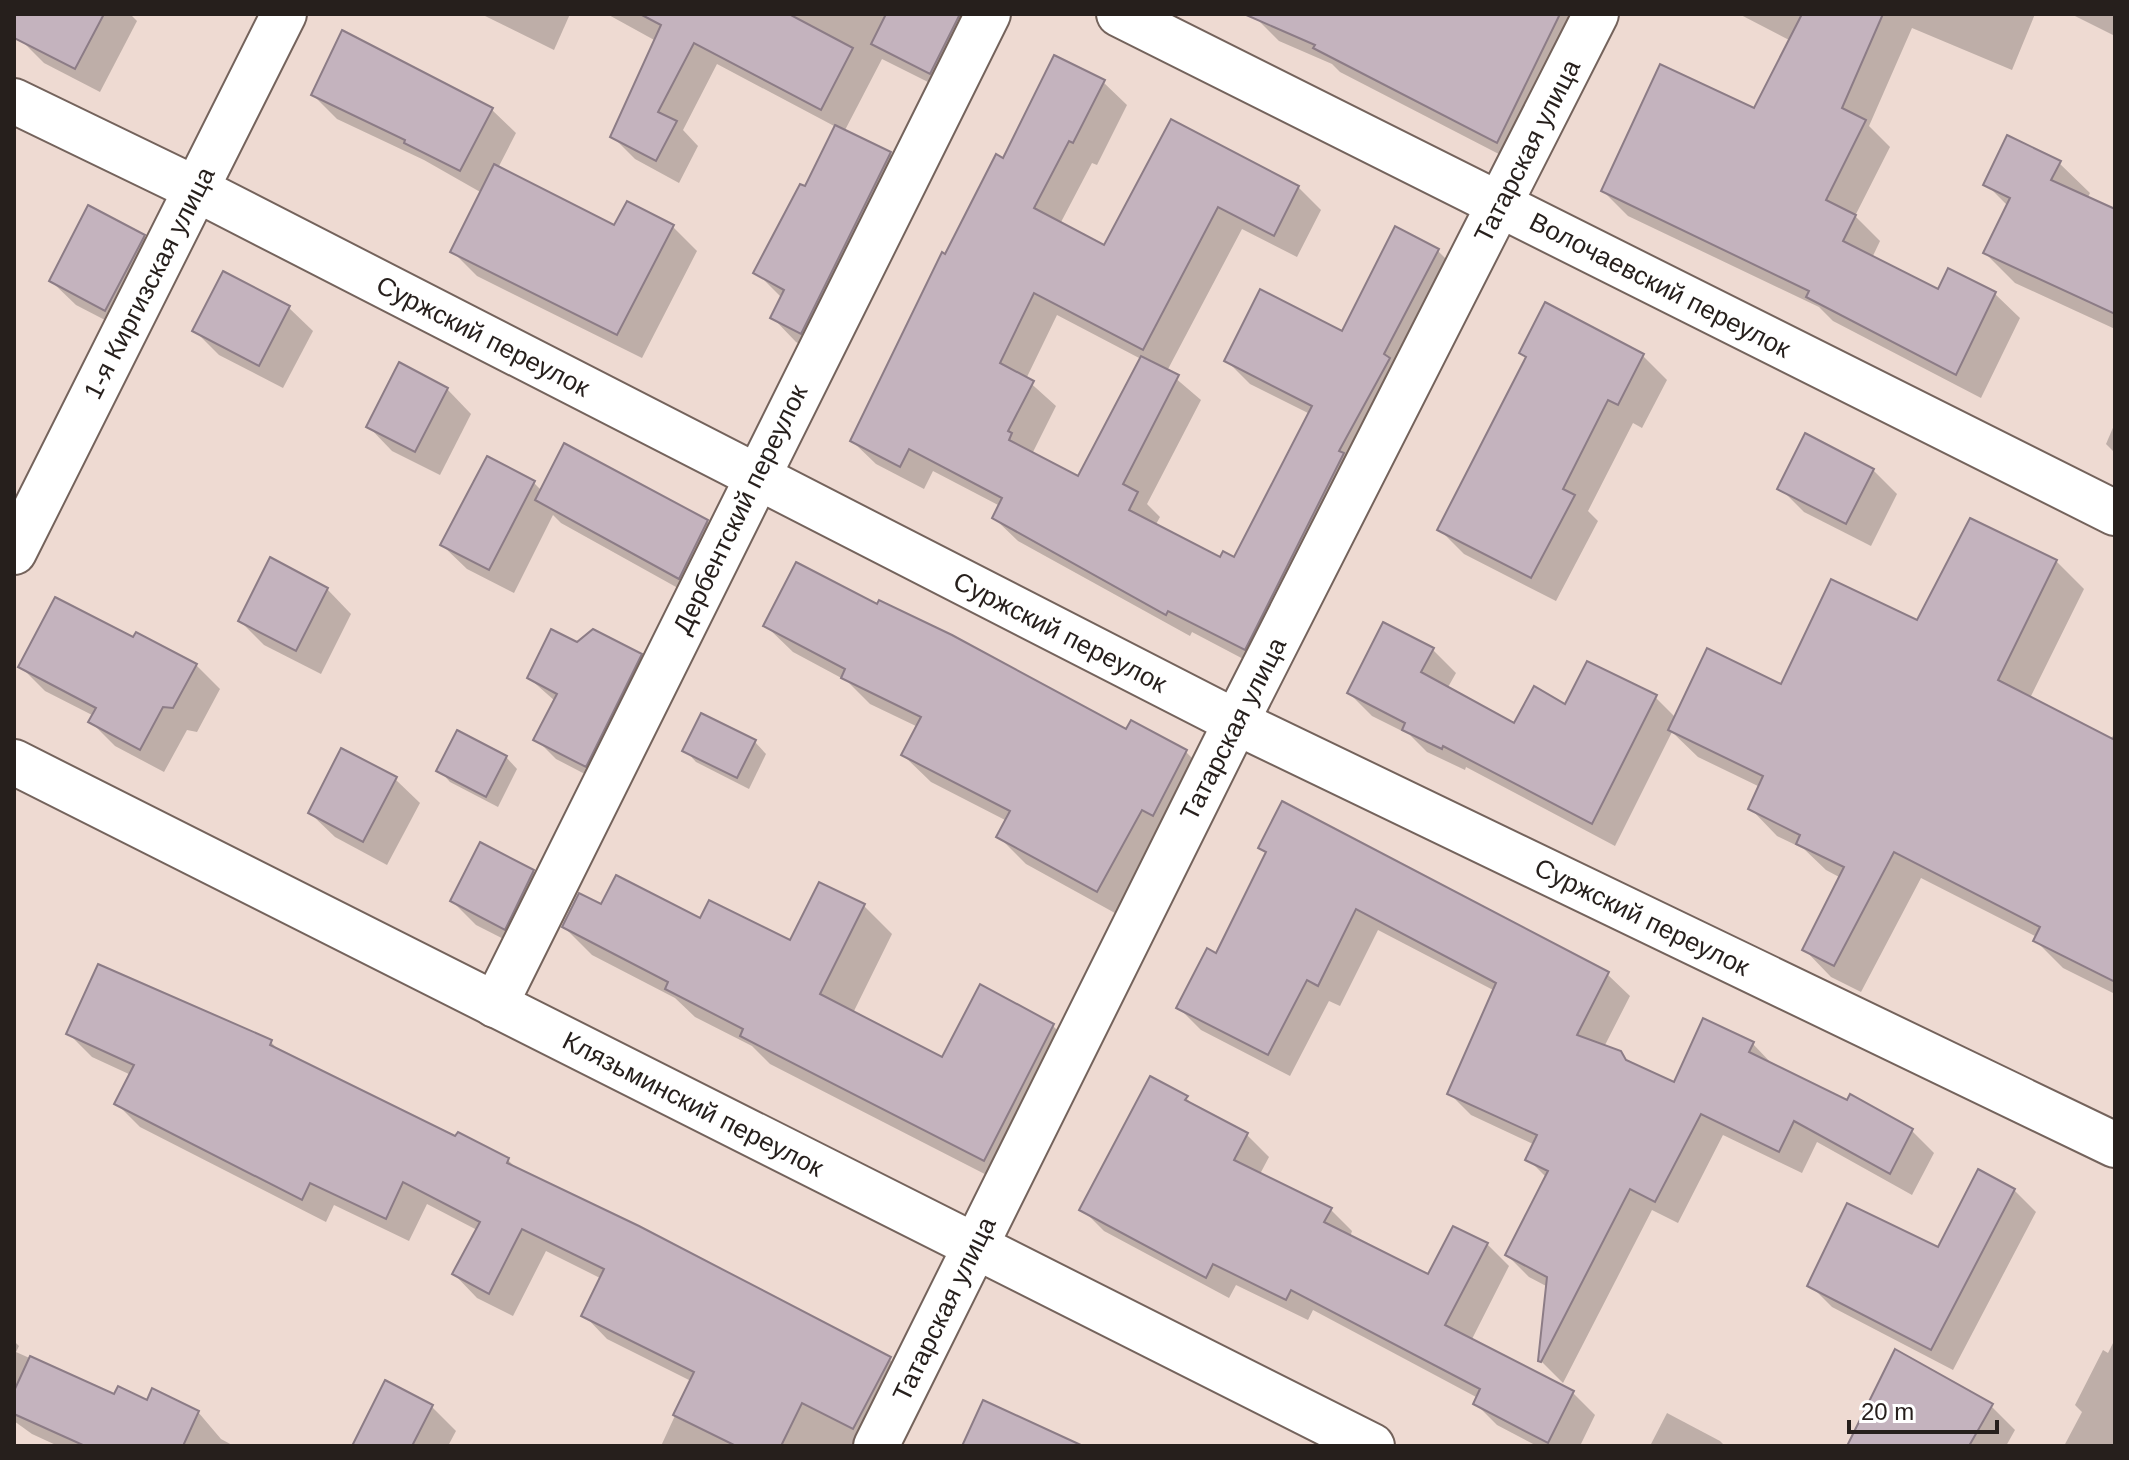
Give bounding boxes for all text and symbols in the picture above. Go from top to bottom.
street label: Татарская улица [1468,54,1586,248]
street label: 1-я Киргизская улица [77,161,221,404]
street label: Волочаевский переулок [1525,206,1796,364]
street label: Суржский переулок [372,269,595,403]
street label: Дербентский переулок [667,379,814,638]
street label: Суржский переулок [949,565,1172,699]
street label: Татарская улица [1174,632,1292,826]
street label: Суржский переулок [1530,852,1755,982]
street label: Клязьминский переулок [558,1025,829,1183]
street label: Татарская улица [886,1211,1002,1406]
scale bar [1849,1384,1997,1434]
text: 20 m [1861,1398,1914,1425]

